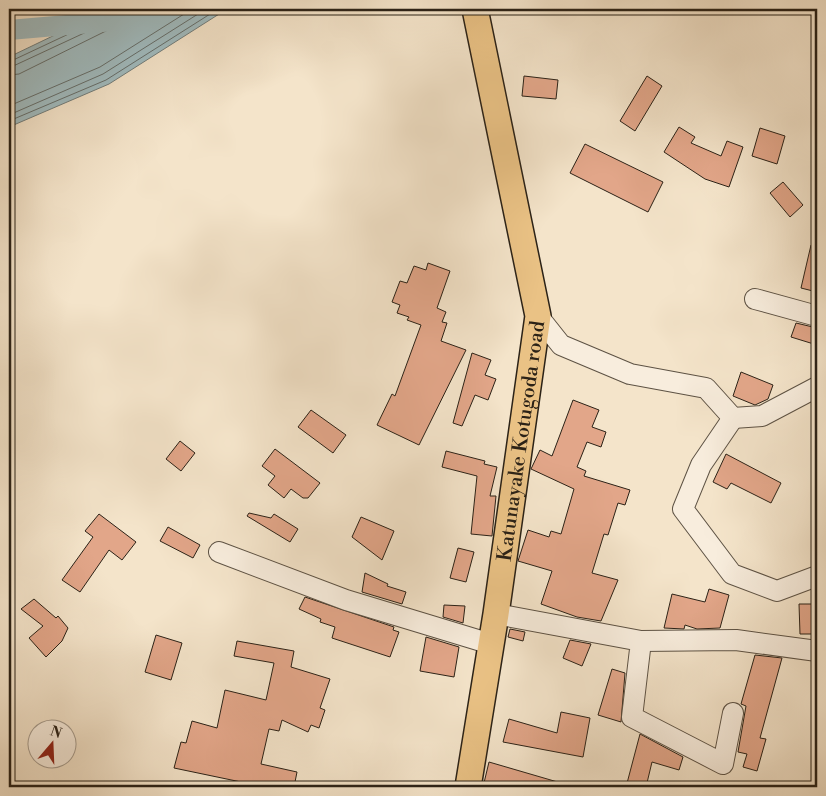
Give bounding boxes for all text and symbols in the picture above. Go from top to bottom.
street label: Katunayake Kotugoda road [493,319,551,563]
north arrow [28,718,78,768]
text: N [48,722,64,743]

